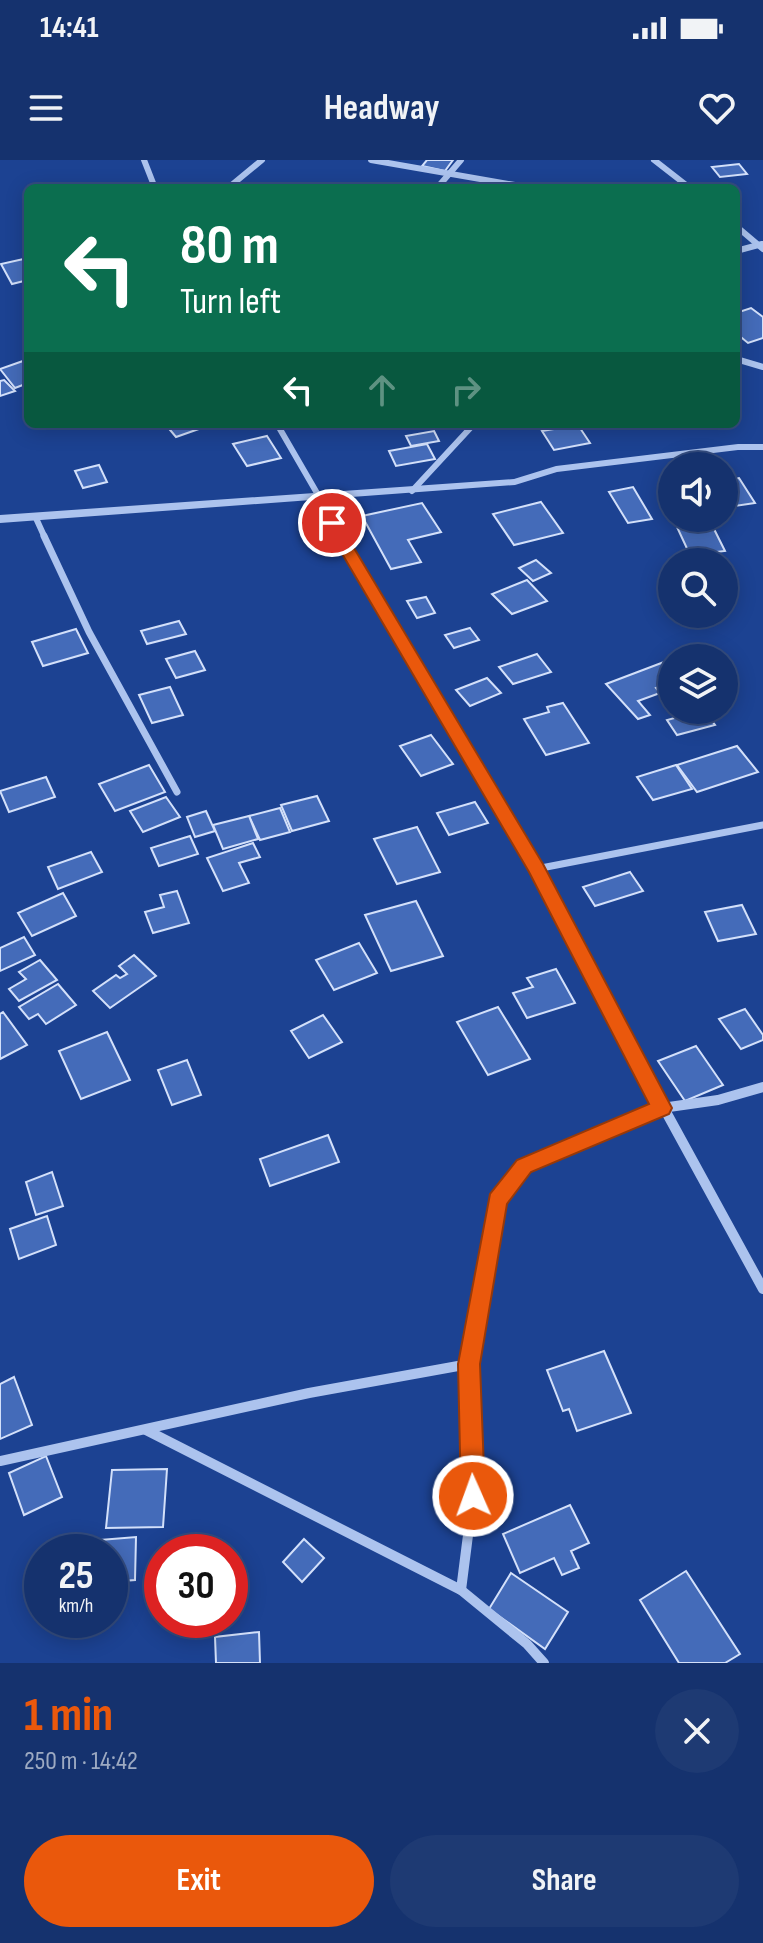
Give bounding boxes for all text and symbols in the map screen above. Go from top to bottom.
text: 14:41 [40,10,98,46]
icon: menu [24,86,68,130]
icon: heart [695,86,739,130]
text: Headway [324,87,439,130]
text: 80 m [180,213,279,280]
icon: left [48,216,152,320]
text: Turn left [180,281,281,324]
icon: left [276,368,320,412]
icon: ahead [360,368,404,412]
icon: right [444,368,488,412]
map controls [658,452,738,724]
button: sound [658,452,738,532]
pin [298,489,366,557]
icon: arrive [310,501,354,545]
button: search [658,548,738,628]
button: layers [658,644,738,724]
position arrow [431,1454,515,1538]
speed limit sign: 30 [144,1534,248,1638]
text: 25 [58,1552,94,1600]
text: km/h [59,1594,93,1618]
text: 1 min [24,1687,113,1744]
button: close [655,1689,739,1773]
text: 250 m · 14:42 [24,1746,138,1777]
button: Exit [24,1835,374,1927]
button: Share [390,1835,739,1927]

